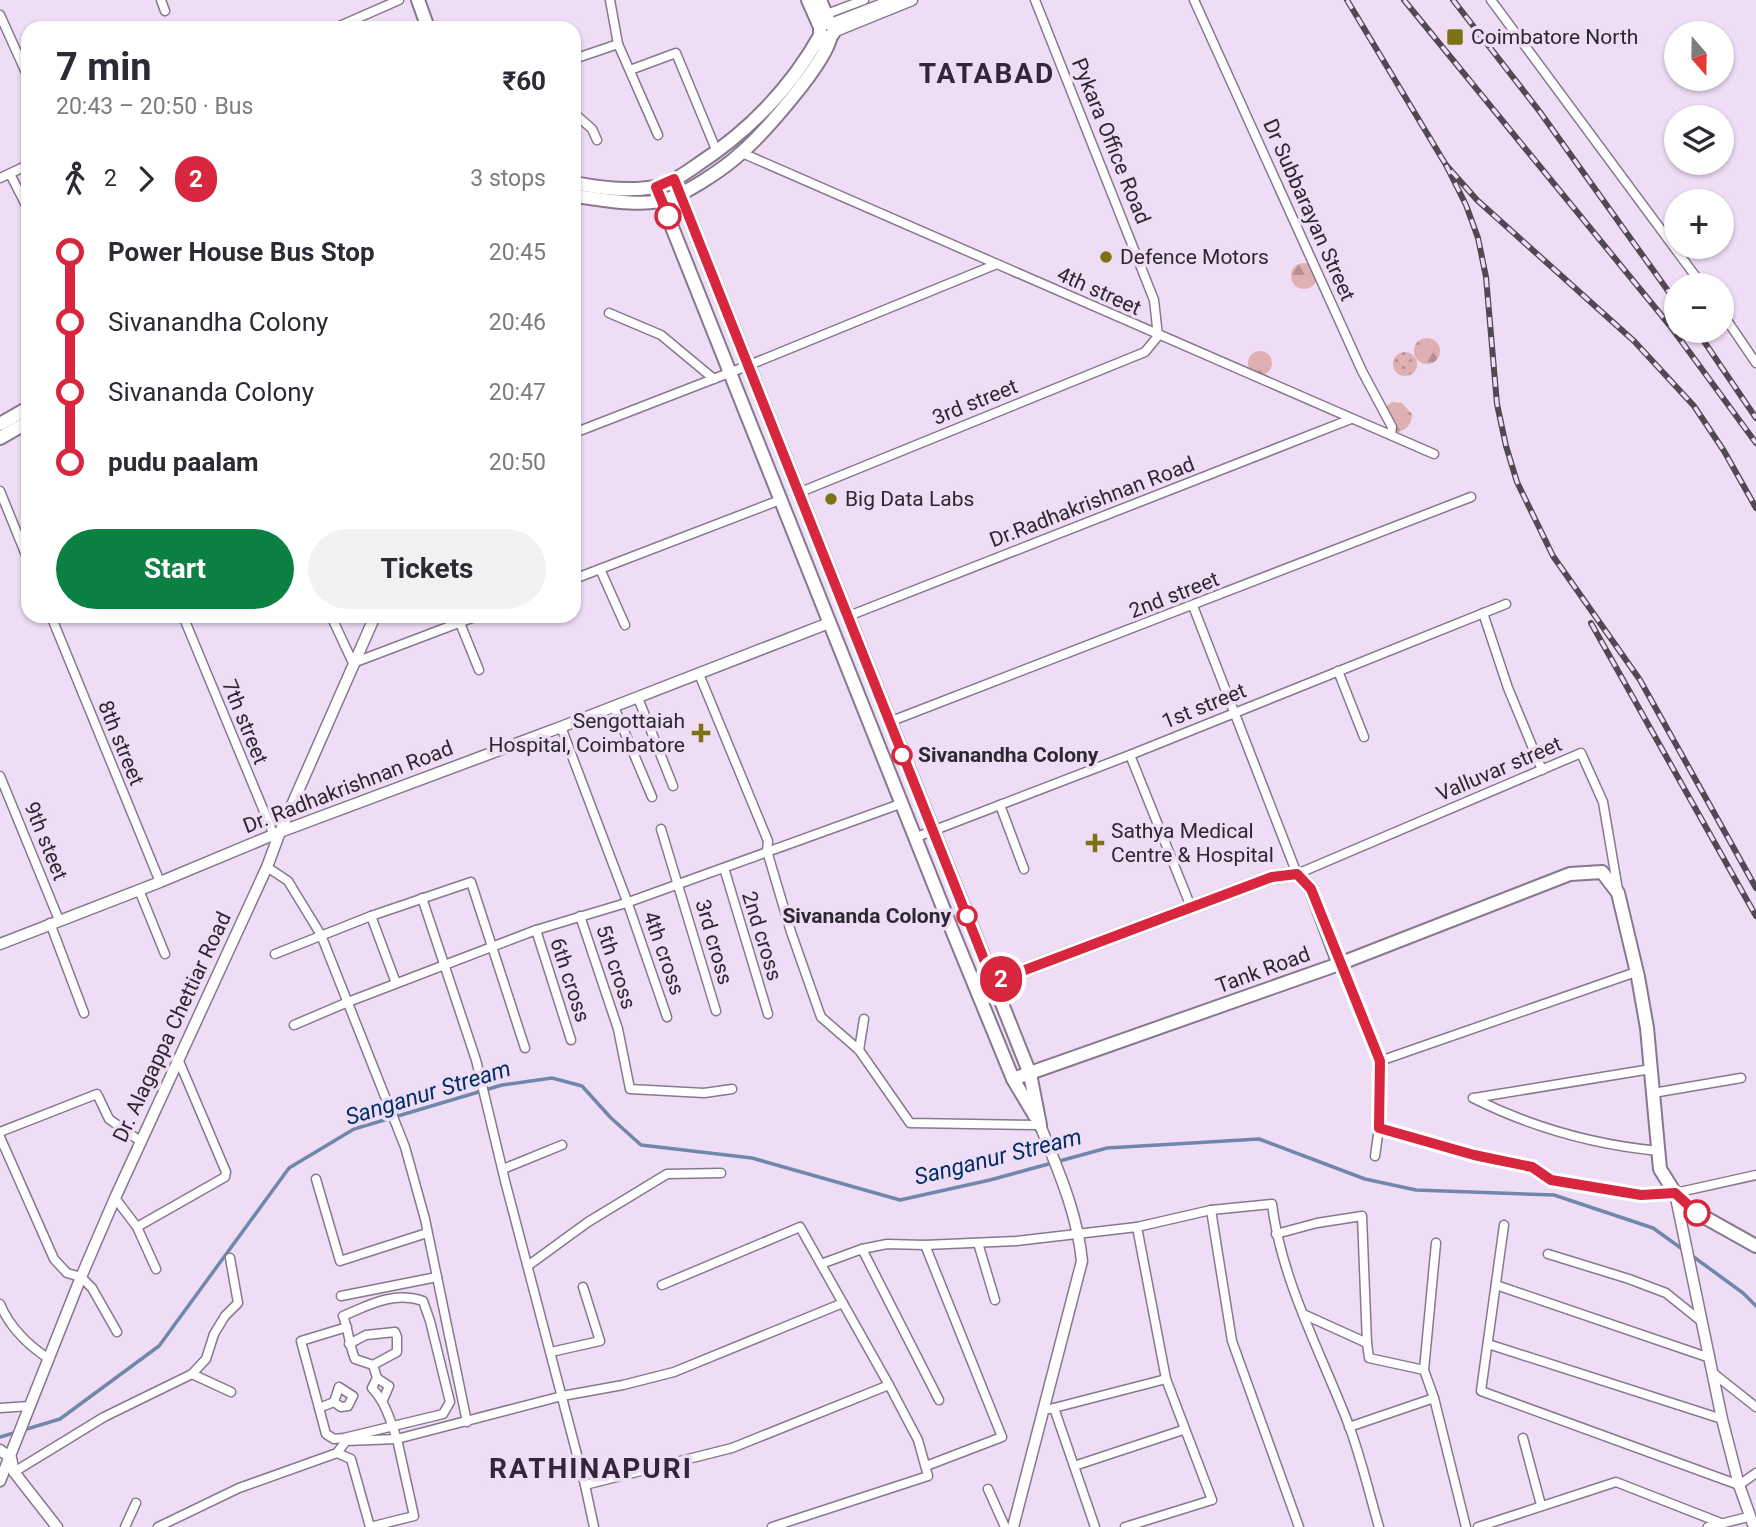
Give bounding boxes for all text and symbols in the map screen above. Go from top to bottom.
north arrow [1664,21,1734,91]
map controls [1664,21,1734,343]
place label: Coimbatore North [1471,25,1638,49]
marker: Coimbatore North [1445,27,1465,47]
text: 7 min [56,45,152,89]
street label: Pykara Office Road [1067,55,1155,227]
district label: TATABAD [919,57,1055,90]
text: ₹60 [502,66,546,96]
text: 20:43 – 20:50 · Bus [56,93,253,120]
button: layers [1664,105,1734,175]
street label: Dr Subbarayan Street [1258,115,1360,305]
icon: walk [56,160,94,198]
icon: forward [127,160,165,198]
text: 2 [104,165,117,192]
text: 2 [189,165,203,193]
text: 3 stops [470,165,546,192]
button: + [1664,189,1734,259]
unlabelled marker [655,203,681,229]
text: Power House Bus Stop [108,237,375,267]
text: 20:45 [489,239,546,266]
place label: Defence Motors [1120,245,1269,269]
marker: Defence Motors [1098,249,1114,265]
street label: 4th street [1053,262,1145,320]
button: − [1664,273,1734,343]
text: Sivanandha Colony [108,307,328,337]
text: 20:46 [489,309,546,336]
street label: 3rd street [929,374,1021,430]
text: Sivananda Colony [108,377,314,407]
text: 20:47 [489,379,546,406]
text: pudu paalam [108,447,259,477]
text: 20:50 [489,449,546,476]
street label: Dr.Radhakrishnan Road [986,452,1198,552]
place label: Big Data Labs [845,487,974,511]
marker: Big Data Labs [823,491,839,507]
button: Start [56,529,294,609]
button: Tickets [308,529,546,609]
street label: 2nd street [1126,567,1222,623]
street label: 7th street [217,676,273,768]
street label: 1st street [1158,678,1250,734]
street label: 8th street [93,697,149,789]
place label: Sengottaiah Hospital, Coimbatore [488,709,685,757]
marker: Sengottaiah Hospital, Coimbatore [691,723,711,743]
street label: Valluvar street [1433,732,1565,806]
street label: Dr. Radhakrishnan Road [240,736,456,838]
place label: Sivanandha Colony [918,743,1099,767]
marker: Sivanandha Colony [892,745,912,765]
street label: 9th steet [19,798,73,884]
place label: Sathya Medical Centre & Hospital [1111,819,1274,867]
marker: Sathya Medical Centre & Hospital [1085,833,1105,853]
street label: 2nd cross [737,888,787,984]
street label: 3rd cross [690,897,738,987]
place label: Sivananda Colony [782,904,951,928]
marker: Sivananda Colony [957,906,977,926]
street label: Dr. Alagappa Chettiar Road [108,908,236,1146]
street label: 4th cross [638,908,690,998]
street label: 5th cross [591,922,641,1012]
street label: 6th cross [545,935,595,1025]
street label: Tank Road [1213,942,1313,998]
line badge: 2 [978,956,1024,1002]
text: 2 [994,965,1008,993]
water label: Sanganur Stream [342,1055,514,1131]
water label: Sanganur Stream [911,1123,1085,1191]
unlabelled marker [1684,1200,1710,1226]
district label: RATHINAPURI [489,1452,693,1485]

